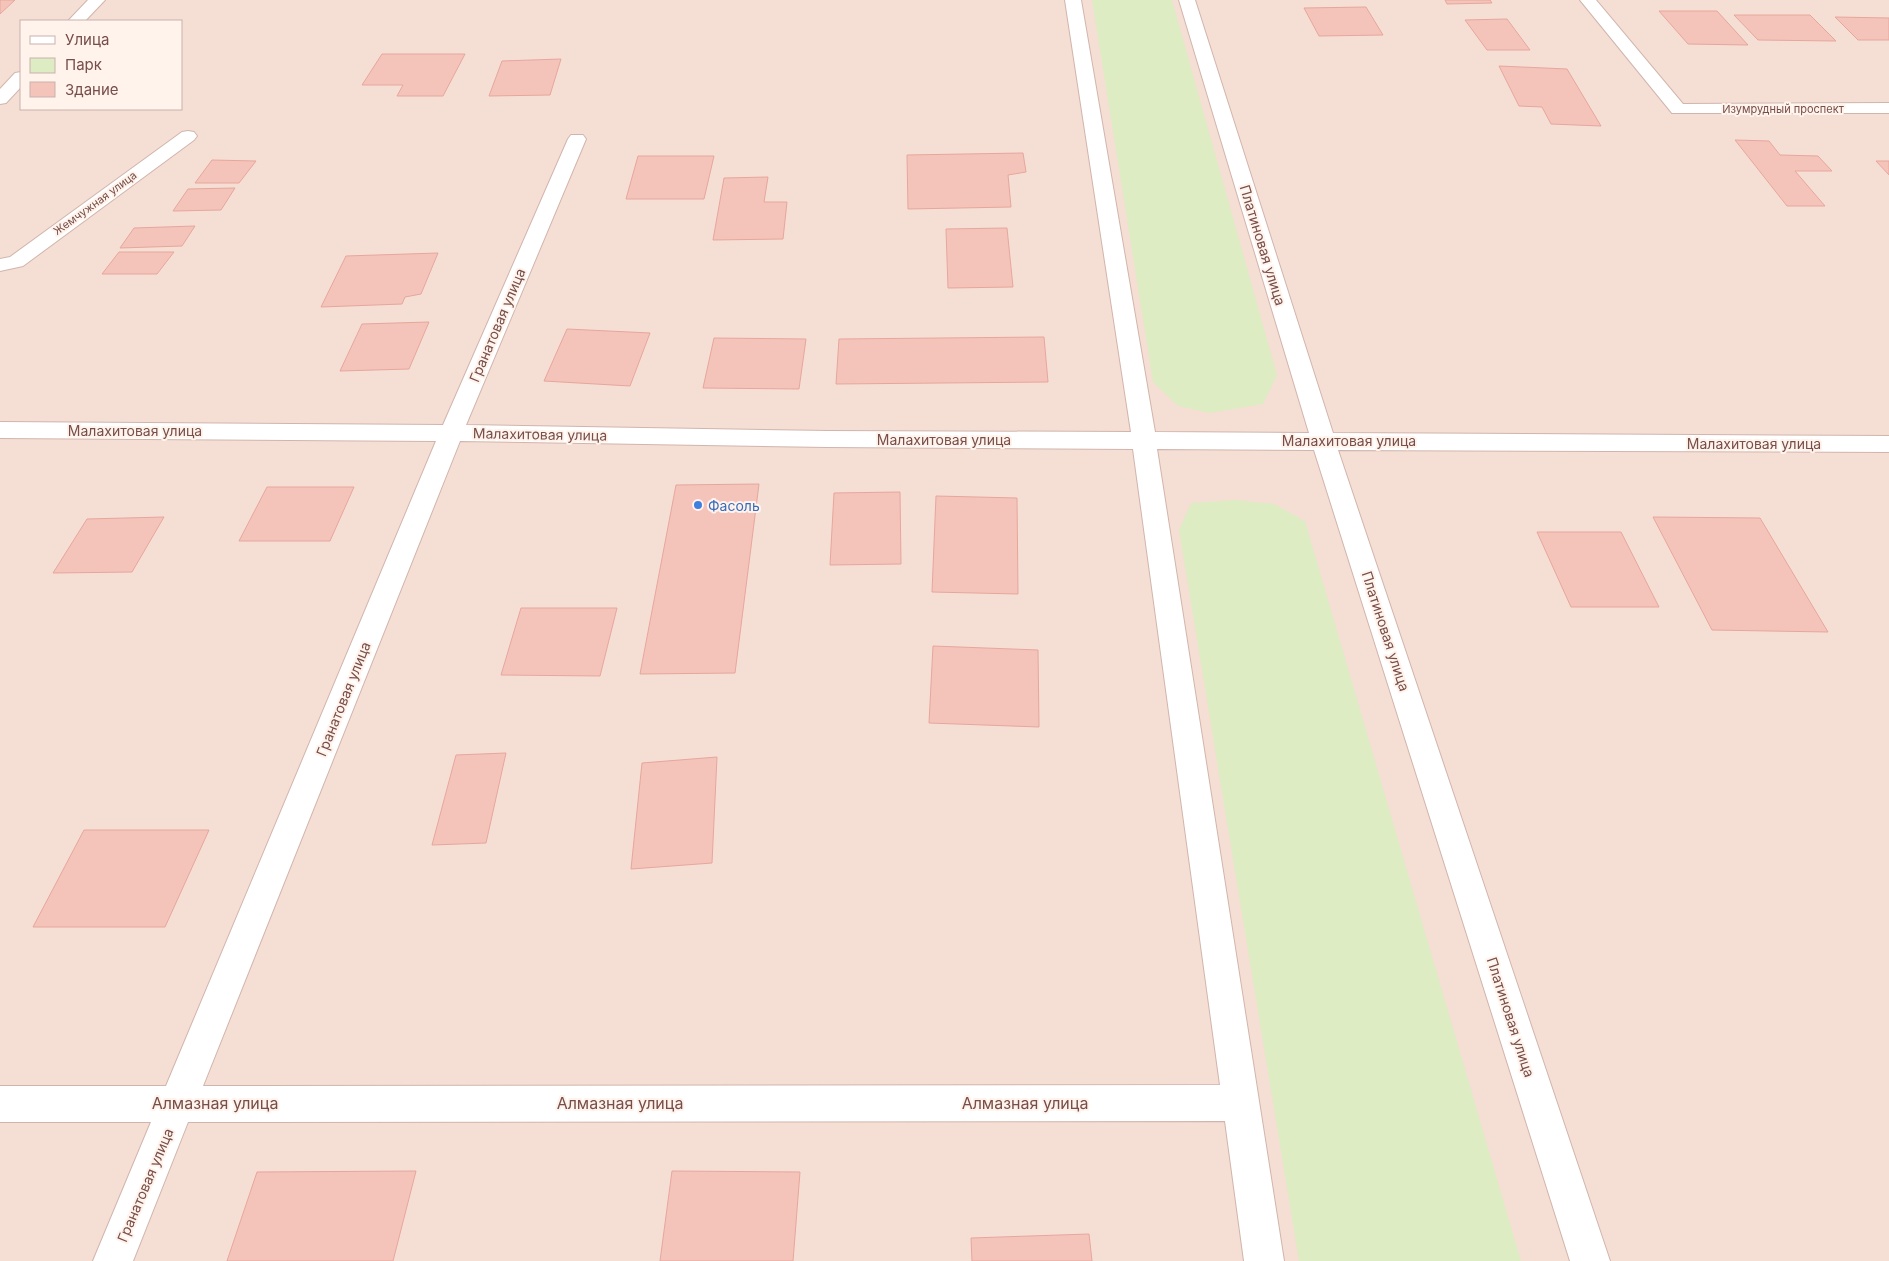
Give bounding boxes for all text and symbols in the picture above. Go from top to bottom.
legend [20,20,182,110]
text: Улица [65,30,109,49]
text: Парк [65,55,102,74]
text: Здание [65,80,119,99]
street label: Изумрудный проспект [1722,102,1845,116]
street label: Жемчужная улица [51,168,139,238]
street label: Платиновая улица [1237,183,1289,307]
street label: Гранатовая улица [465,266,529,384]
street label: Малахитовая улица [68,422,202,439]
street label: Малахитовая улица [473,424,607,444]
street label: Малахитовая улица [877,431,1011,448]
street label: Малахитовая улица [1282,432,1416,449]
street label: Малахитовая улица [1687,435,1821,452]
place label: Фасоль [708,497,760,514]
marker: Фасоль [692,499,704,511]
street label: Платиновая улица [1359,569,1413,693]
street label: Гранатовая улица [312,639,374,759]
street label: Платиновая улица [1484,955,1538,1079]
street label: Алмазная улица [152,1093,278,1113]
street label: Алмазная улица [557,1093,683,1113]
street label: Алмазная улица [962,1093,1088,1113]
street label: Гранатовая улица [113,1126,177,1244]

